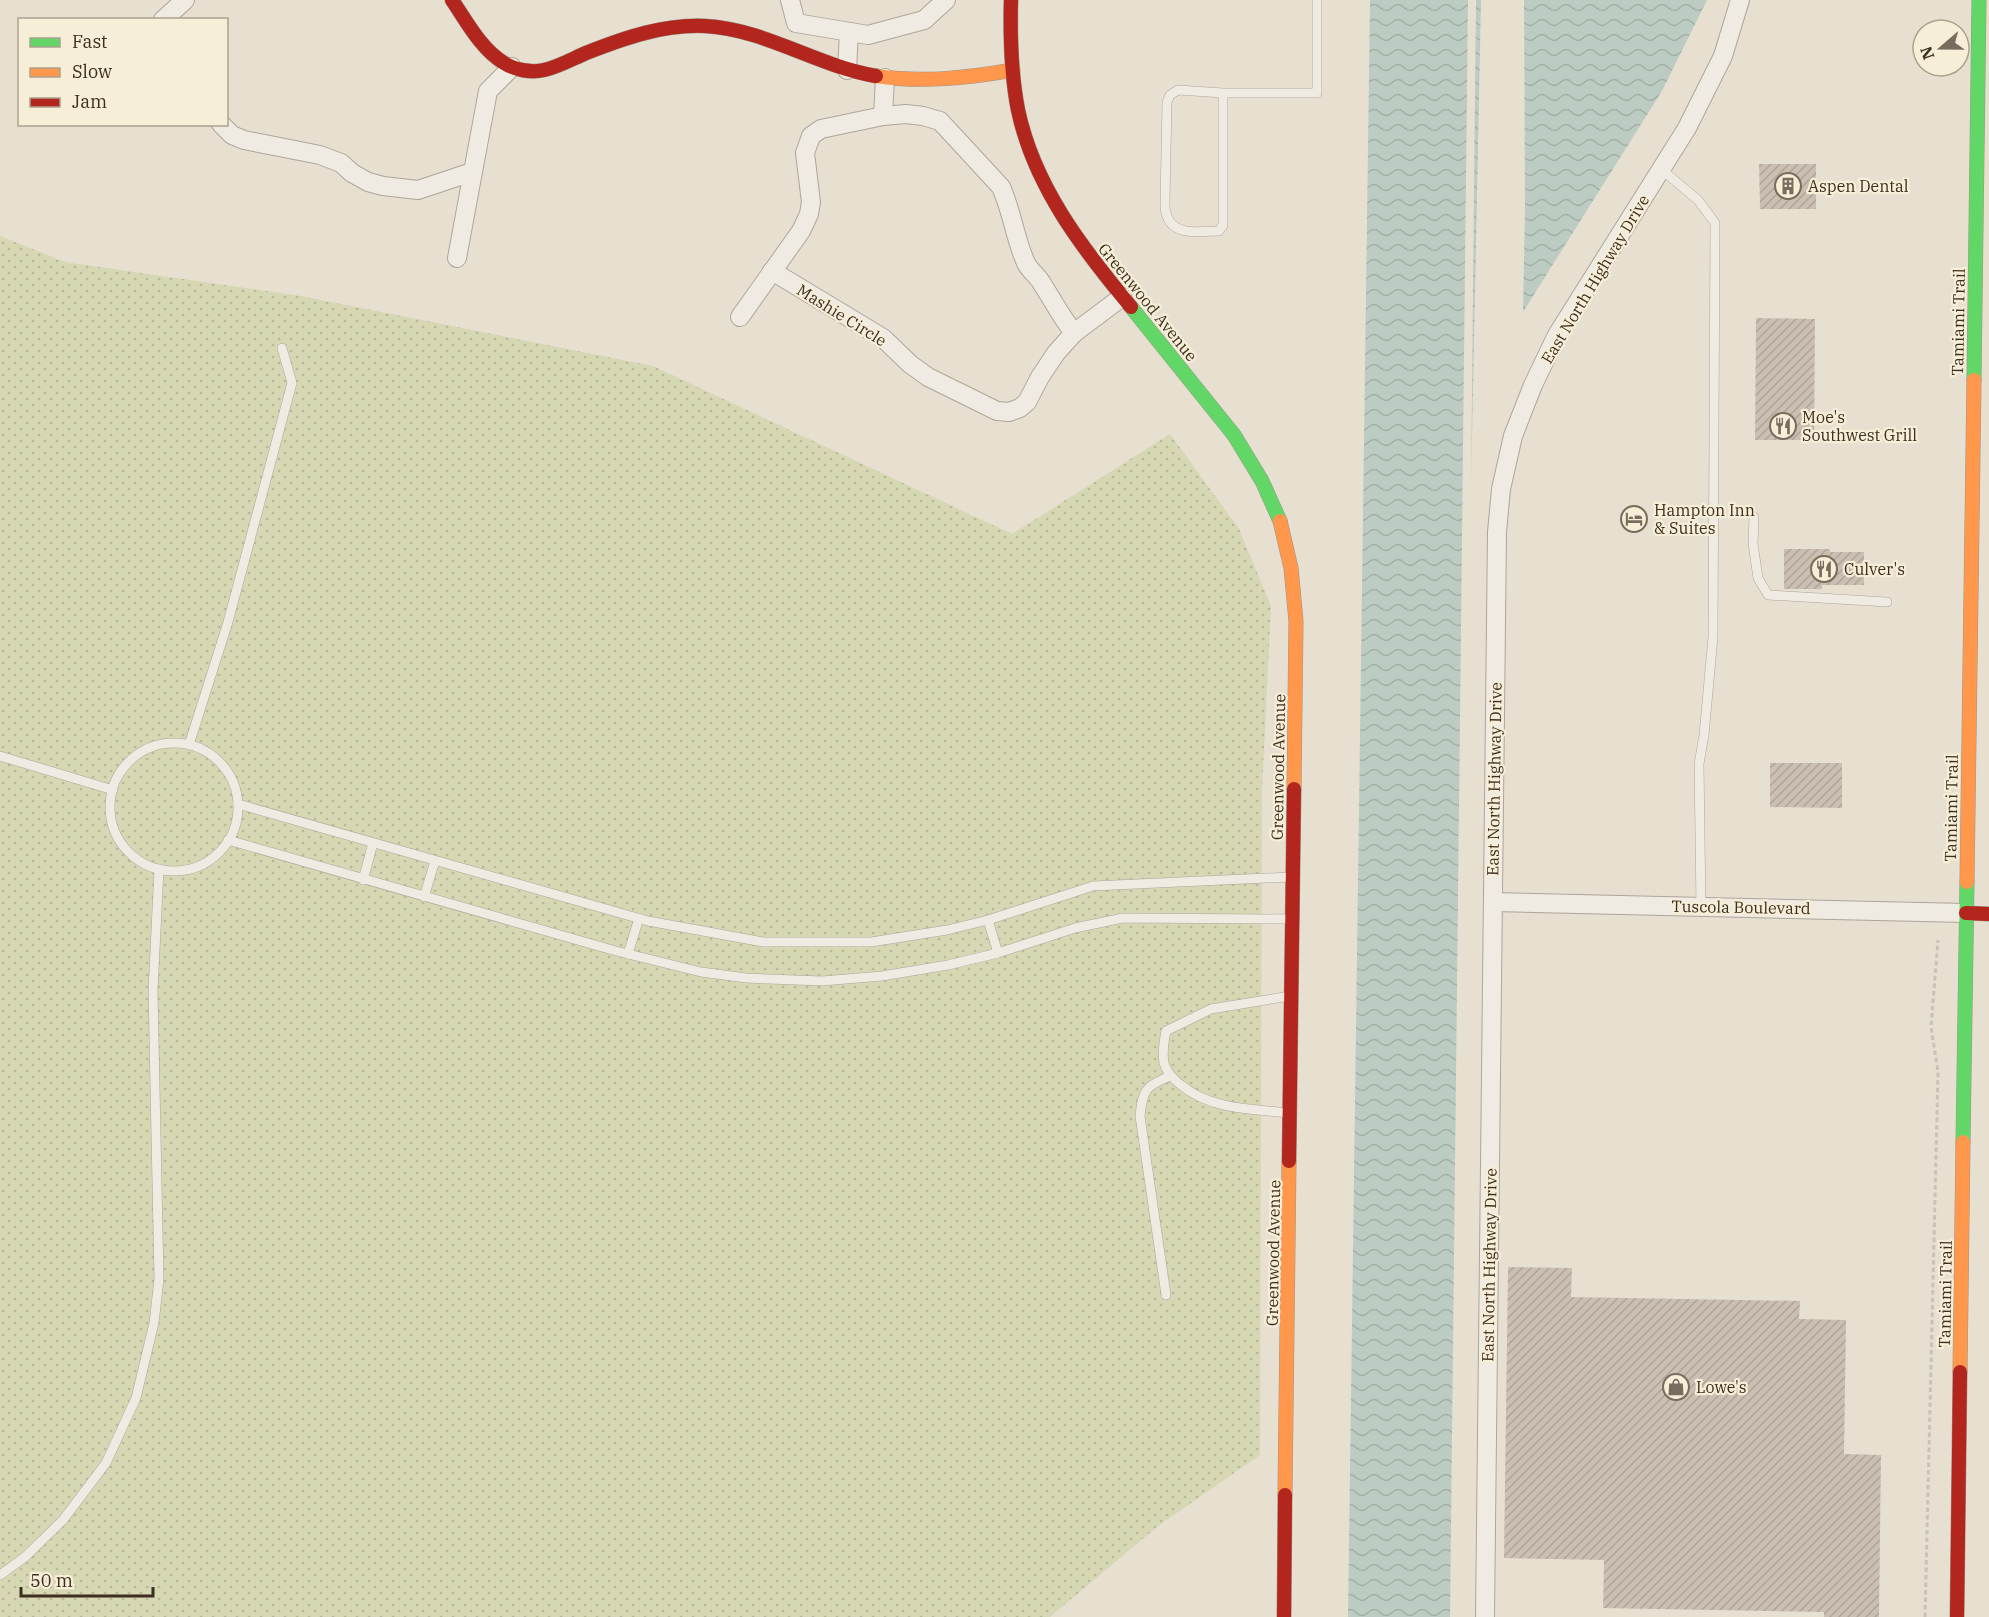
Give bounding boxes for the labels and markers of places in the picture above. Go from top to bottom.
building icon: Aspen Dental [1773,171,1803,201]
place label: Aspen Dental [1808,176,1909,196]
place label: Moe's Southwest Grill [1802,407,1917,445]
restaurant icon: Moe's Southwest Grill [1768,411,1798,441]
place label: Hampton Inn & Suites [1654,500,1755,538]
hotel icon: Hampton Inn & Suites [1619,504,1649,534]
restaurant icon: Culver's [1809,554,1839,584]
place label: Culver's [1844,559,1905,579]
shop icon: Lowe's [1661,1372,1691,1402]
place label: Lowe's [1696,1377,1747,1397]

